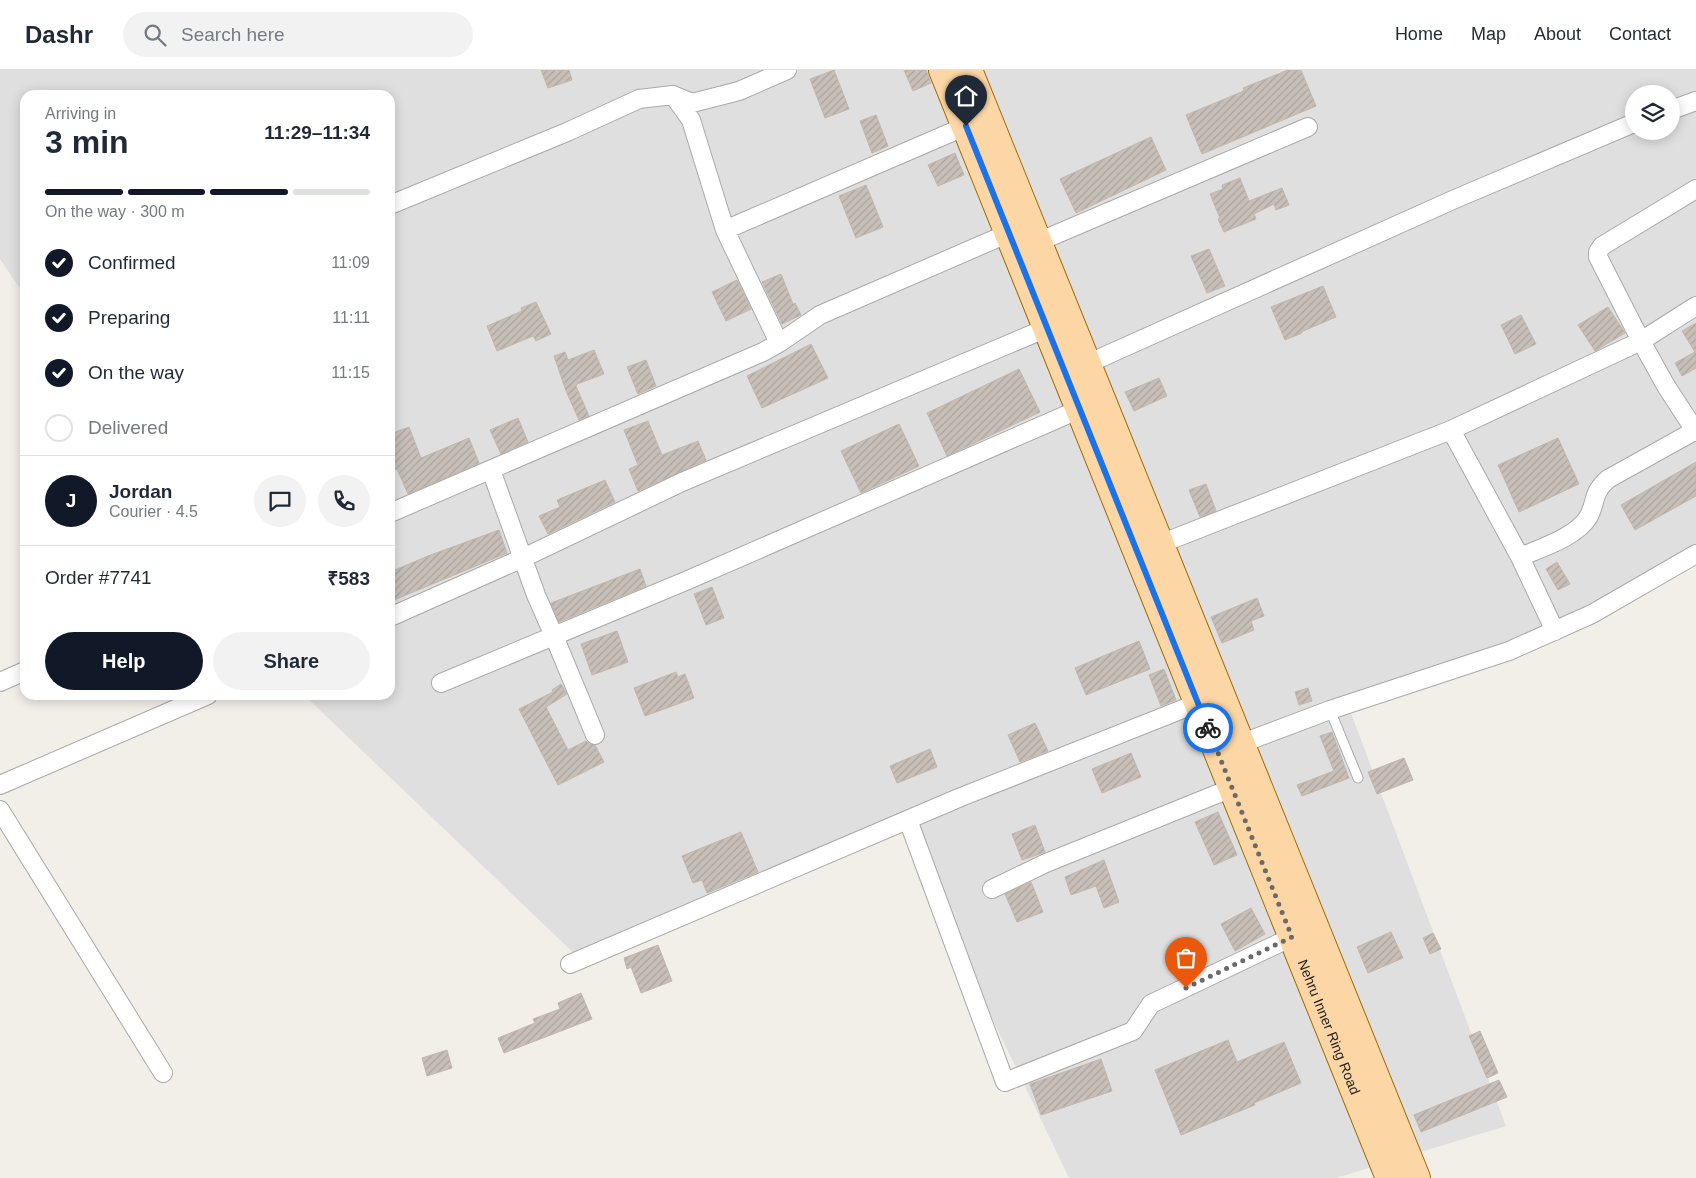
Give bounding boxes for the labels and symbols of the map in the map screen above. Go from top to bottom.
pin [945,75,987,126]
courier [1183,703,1233,753]
pin [1165,937,1207,988]
street label: Nehru Inner Ring Road [1295,957,1363,1097]

